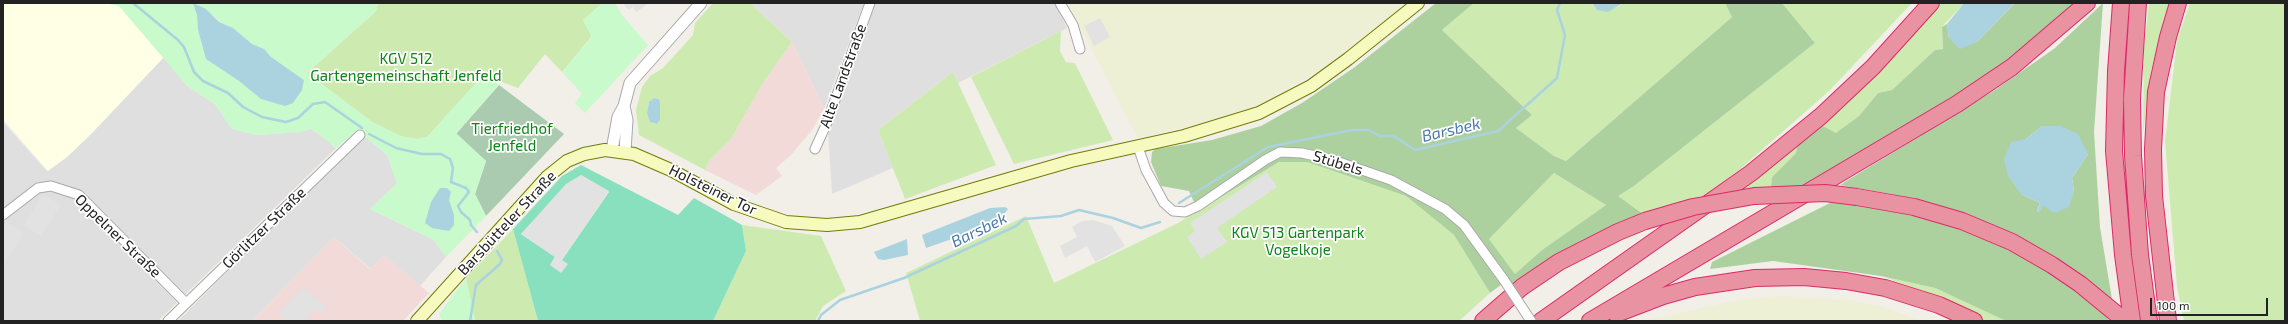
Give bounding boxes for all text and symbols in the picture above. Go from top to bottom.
street label: Alte Landstraße [816,21,870,131]
park label: KGV 512 Gartengemeinschaft Jenfeld [310,50,502,85]
water label: Barsbek [1420,114,1482,146]
park label: Tierfriedhof Jenfeld [471,120,553,155]
street label: Stübels [1311,147,1365,179]
street label: Holsteiner Tor [666,161,760,219]
street label: Barsbütteler Straße [454,167,560,279]
street label: Görlitzer Straße [218,184,310,272]
street label: Oppelner Straße [71,190,165,282]
water label: Barsbek [948,208,1010,252]
park label: KGV 513 Gartenpark Vogelkoje [1232,224,1364,259]
scale bar [2152,290,2270,316]
text: 100 m [2157,298,2189,312]

